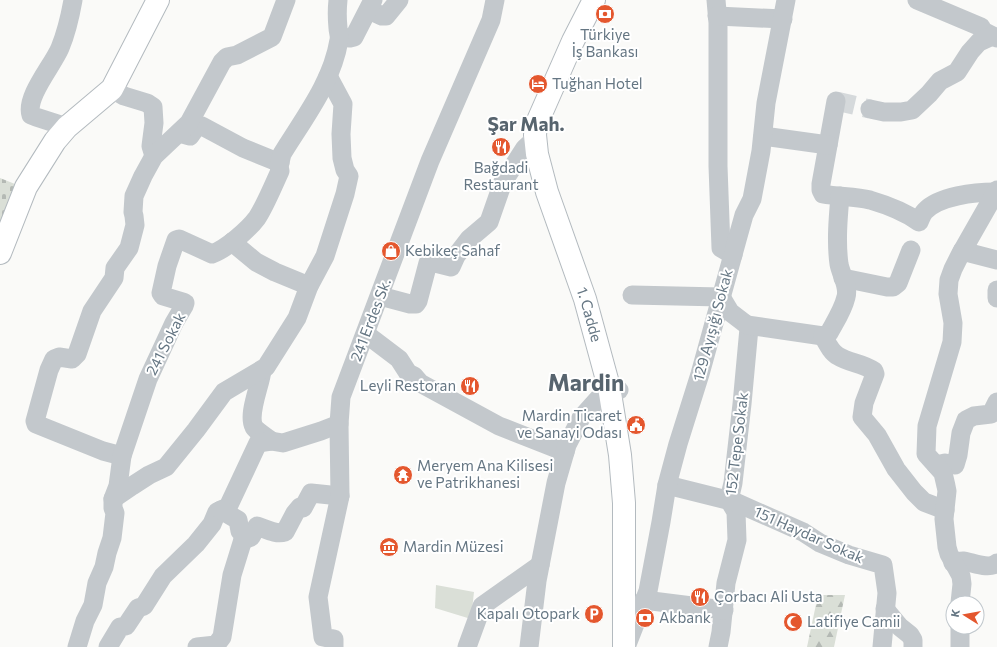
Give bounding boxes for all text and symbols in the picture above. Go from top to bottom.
bank icon: Türkiye İş Bankası [594,3,616,25]
place label: Türkiye İş Bankası [572,25,638,60]
hotel icon: Tuğhan Hotel [527,73,549,95]
place label: Tuğhan Hotel [552,74,643,92]
district label: Şar Mah. [487,112,565,135]
restaurant icon: Bağdadi Restaurant [490,136,512,158]
place label: Bağdadi Restaurant [463,158,539,193]
shop icon: Kebikeç Sahaf [380,240,402,262]
place label: Kebikeç Sahaf [405,241,500,259]
street label: 129 Ayışığı Sokak [688,267,736,383]
street label: 241 Erdes Sk. [346,276,394,364]
street label: 1. Cadde [573,284,606,344]
street label: 241 Sokak [142,309,189,378]
district label: Mardin [548,368,624,396]
restaurant icon: Leyli Restoran [459,375,481,397]
place label: Leyli Restoran [360,376,456,394]
street label: 152 Tepe Sokak [721,391,751,497]
place label: Mardin Ticaret ve Sanayi Odası [517,406,622,441]
public building icon: Mardin Ticaret ve Sanayi Odası [625,414,647,436]
place label: Meryem Ana Kilisesi ve Patrikhanesi [417,456,553,491]
temple icon: Meryem Ana Kilisesi ve Patrikhanesi [392,464,414,486]
street label: 151 Haydar Sokak [752,502,867,566]
museum icon: Mardin Müzesi [378,536,400,558]
place label: Mardin Müzesi [403,537,504,555]
restaurant icon: Çorbacı Ali Usta [689,586,711,608]
place label: Çorbacı Ali Usta [714,587,823,605]
north arrow [945,595,985,635]
parking icon: Kapalı Otopark [583,603,605,625]
place label: Kapalı Otopark [477,604,580,622]
bank icon: Akbank [634,607,656,629]
place label: Akbank [659,608,711,626]
text: K [948,608,962,618]
mosque icon: Latifiye Camii [782,611,804,633]
place label: Latifiye Camii [807,612,900,630]

